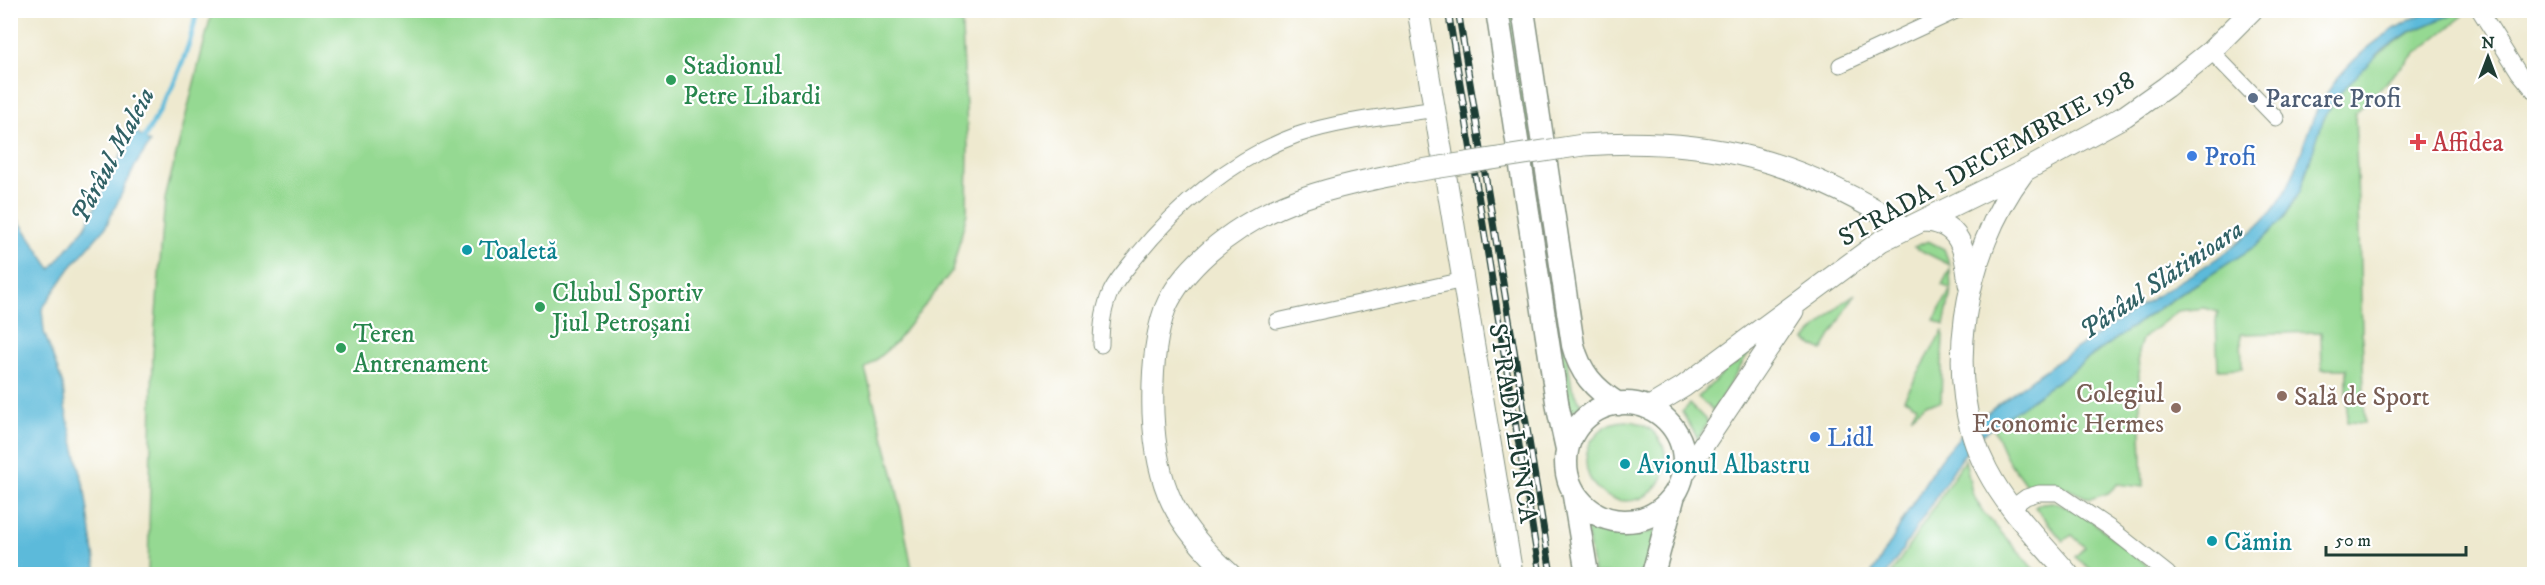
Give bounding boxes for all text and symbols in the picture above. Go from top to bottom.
north arrow [2458,27,2518,87]
text: N [2481,33,2495,53]
place label: Stadionul Petre Libardi [683,50,821,113]
street label: STRADA 1 DECEMBRIE 1918 [1833,64,2141,255]
marker: Stadionul Petre Libardi [664,73,678,87]
water label: Pârâul Maleia [63,82,163,229]
place label: Parcare Profi [2265,83,2401,116]
marker: Parcare Profi [2246,91,2260,105]
place label: Affidea [2432,127,2504,160]
marker: Affidea [2409,133,2427,151]
place label: Profi [2204,141,2256,174]
marker: Profi [2185,149,2199,163]
water label: Pârâul Slătinioara [2073,212,2250,347]
place label: Toaletă [479,235,557,268]
marker: Toaletă [460,243,474,257]
place label: Clubul Sportiv Jiul Petroșani [550,277,704,340]
marker: Clubul Sportiv Jiul Petroșani [533,300,547,314]
place label: Teren Antrenament [353,318,488,381]
street label: STRADA LUNCA [1480,321,1545,526]
marker: Teren Antrenament [334,341,348,355]
place label: Colegiul Economic Hermes [1972,378,2164,441]
place label: Sală de Sport [2294,381,2430,414]
marker: Sală de Sport [2275,389,2289,403]
marker: Colegiul Economic Hermes [2169,401,2183,415]
place label: Lidl [1827,422,1873,455]
marker: Lidl [1808,430,1822,444]
place label: Avionul Albastru [1637,449,1810,482]
marker: Avionul Albastru [1618,457,1632,471]
scale bar [2326,519,2466,557]
place label: Cămin [2224,526,2293,559]
text: 50 m [2335,530,2371,552]
marker: Cămin [2205,534,2219,548]

